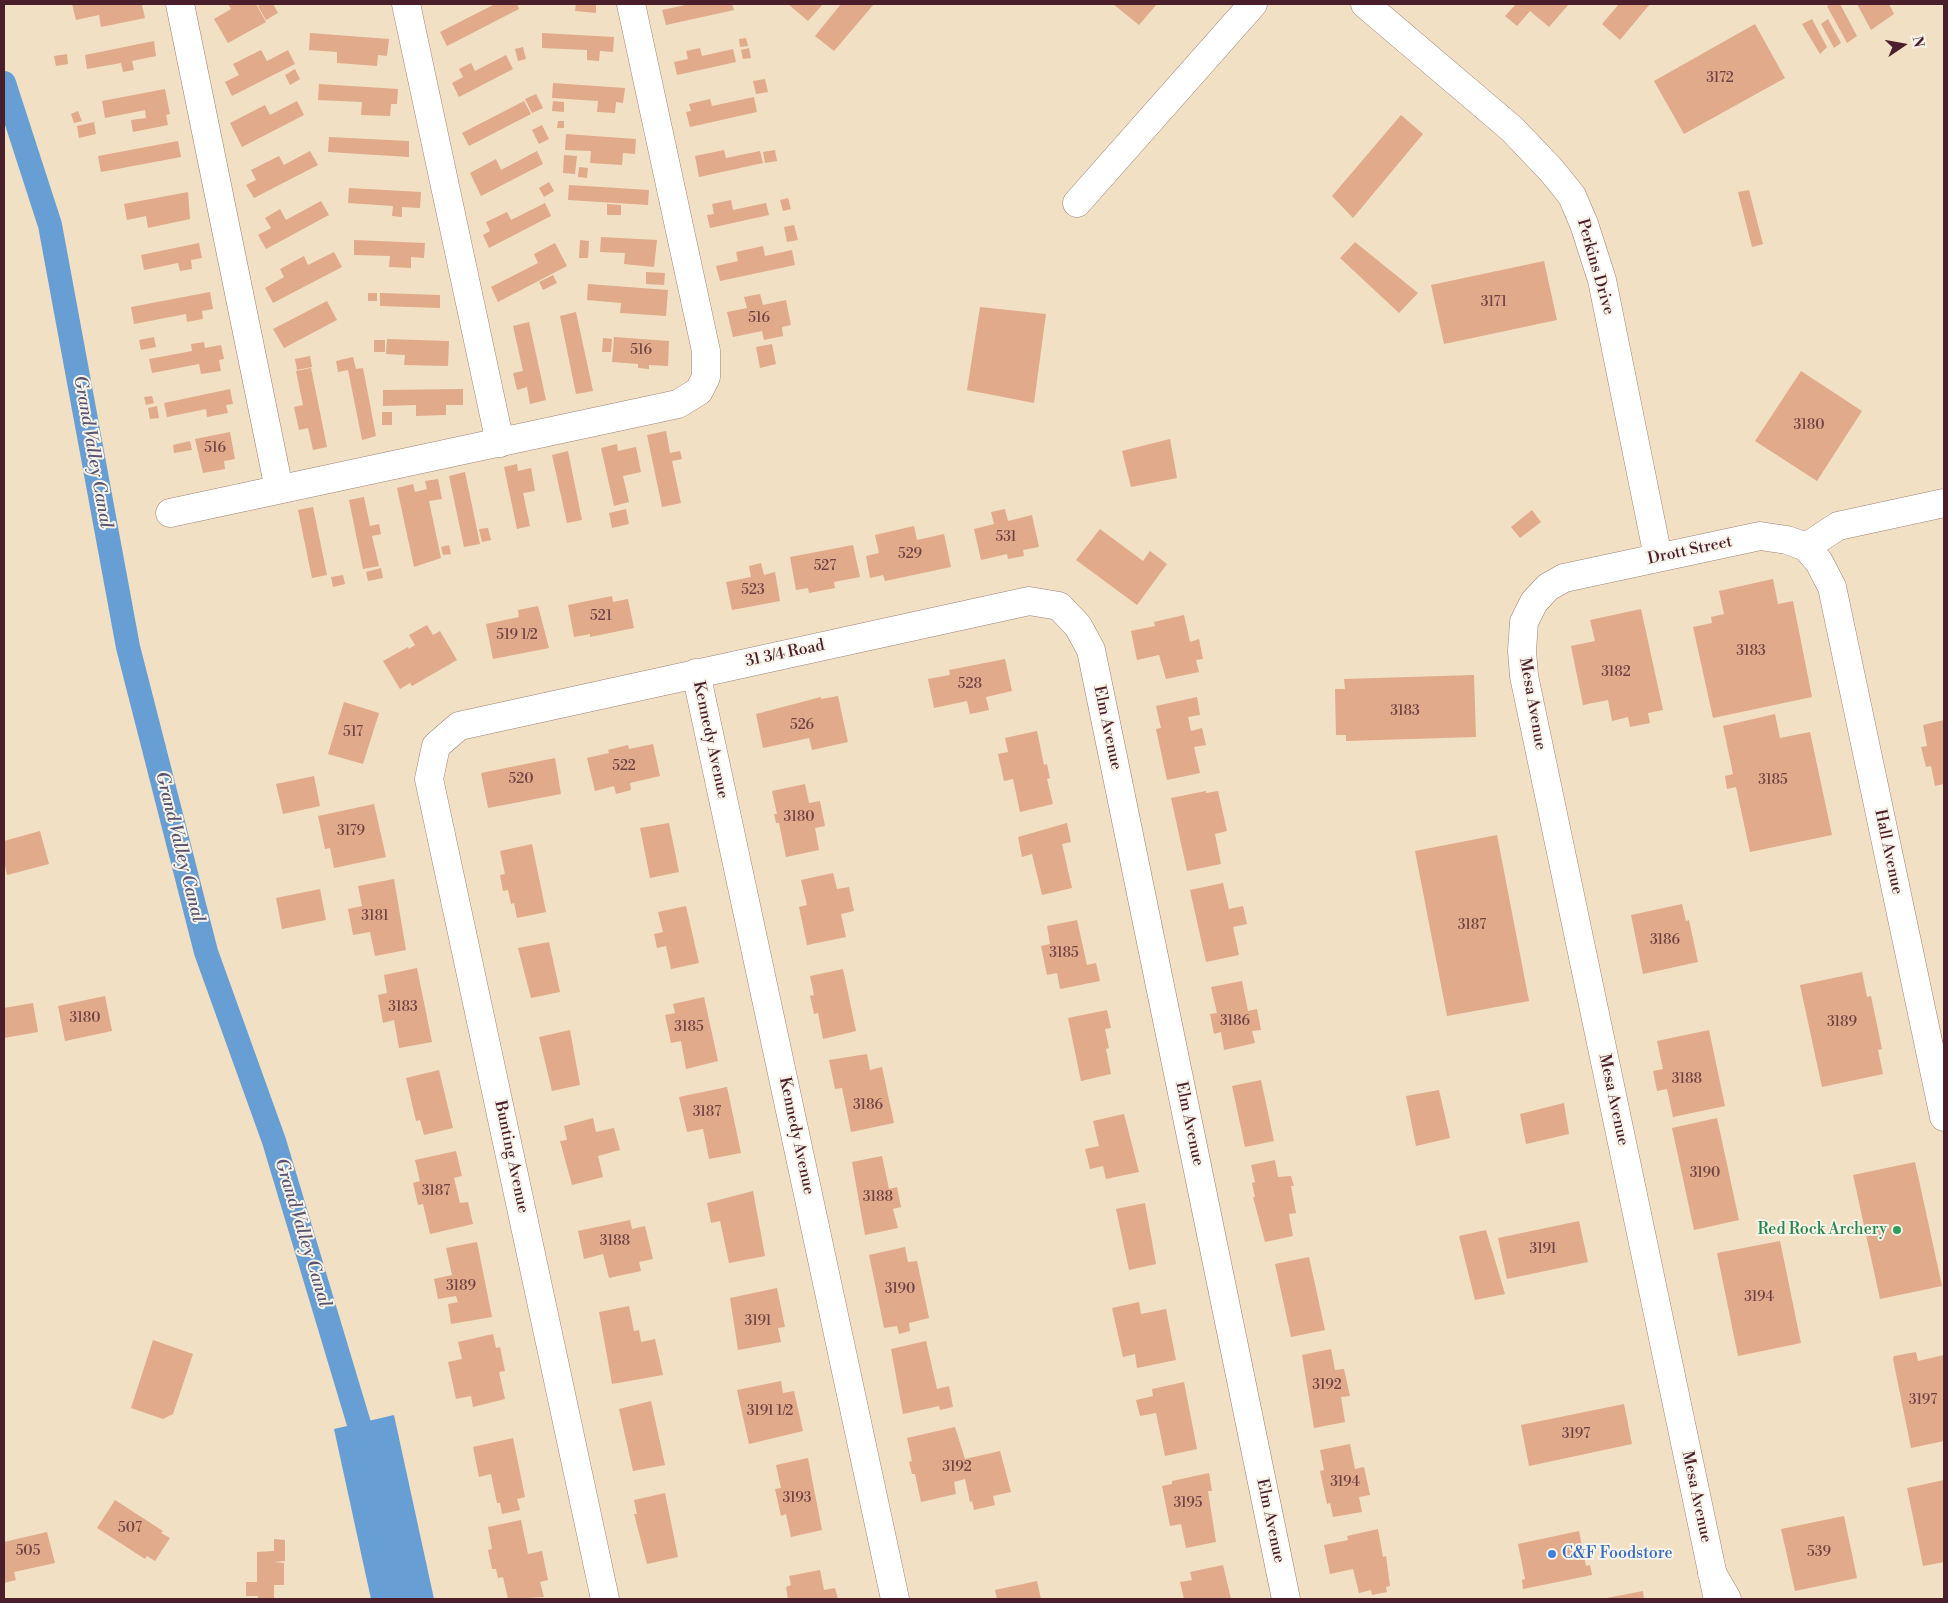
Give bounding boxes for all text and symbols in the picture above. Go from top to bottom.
north arrow [1878,20,1928,70]
text: N [1908,35,1928,49]
house number: 3172 [1706,71,1734,87]
street label: Perkins Drive [1572,217,1618,317]
house number: 3171 [1481,295,1507,311]
house number: 516 [748,311,770,327]
house number: 516 [630,343,652,359]
water label: Grand Valley Canal [68,374,116,530]
house number: 3180 [1793,418,1825,434]
house number: 516 [204,441,226,457]
house number: 531 [995,530,1017,546]
street label: Drott Street [1646,533,1734,569]
house number: 529 [898,547,922,563]
house number: 527 [814,559,836,575]
house number: 523 [741,583,765,599]
house number: 521 [590,609,612,625]
house number: 519 1/2 [496,628,538,644]
street label: 31 3/4 Road [744,636,826,672]
house number: 3183 [1736,644,1766,660]
street label: Mesa Avenue [1514,656,1550,752]
house number: 3182 [1601,665,1631,681]
house number: 528 [958,677,982,693]
street label: Kennedy Avenue [688,679,732,801]
street label: Elm Avenue [1089,684,1125,772]
house number: 3183 [1390,704,1420,720]
house number: 526 [790,718,814,734]
house number: 517 [343,725,363,741]
house number: 522 [612,759,636,775]
water label: Grand Valley Canal [150,769,208,925]
house number: 520 [509,772,533,788]
house number: 3185 [1758,773,1788,789]
street label: Hall Avenue [1870,808,1906,896]
house number: 3180 [783,810,815,826]
house number: 3179 [337,824,365,840]
house number: 3181 [361,909,389,925]
house number: 3187 [1458,918,1486,934]
house number: 3186 [1650,933,1680,949]
house number: 3185 [1049,946,1079,962]
house number: 3183 [388,1000,418,1016]
house number: 3180 [69,1011,101,1027]
house number: 3186 [1220,1014,1250,1030]
house number: 3189 [1827,1015,1857,1031]
house number: 3185 [674,1020,704,1036]
street label: Mesa Avenue [1594,1052,1632,1148]
house number: 3188 [1672,1072,1702,1088]
street label: Kennedy Avenue [774,1075,818,1197]
street label: Elm Avenue [1171,1080,1207,1168]
house number: 3186 [853,1098,883,1114]
street label: Bunting Avenue [490,1099,532,1215]
house number: 3187 [693,1105,721,1121]
water label: Grand Valley Canal [269,1156,335,1310]
house number: 3190 [1690,1166,1720,1182]
house number: 3187 [422,1184,450,1200]
house number: 3188 [863,1190,893,1206]
place label: Red Rock Archery [1757,1220,1887,1240]
marker: Red Rock Archery [1891,1224,1903,1236]
house number: 3188 [600,1234,630,1250]
house number: 3191 [1530,1242,1556,1258]
house number: 3189 [446,1279,476,1295]
house number: 3190 [885,1282,915,1298]
house number: 3194 [1744,1290,1774,1306]
house number: 3191 [745,1314,771,1330]
house number: 3192 [1312,1378,1342,1394]
house number: 3197 [1909,1393,1937,1409]
house number: 3191 1/2 [747,1404,793,1420]
house number: 3197 [1562,1427,1590,1443]
street label: Mesa Avenue [1677,1449,1715,1545]
house number: 3192 [942,1460,972,1476]
house number: 3194 [1330,1475,1360,1491]
street label: Elm Avenue [1252,1477,1288,1565]
house number: 3193 [782,1491,812,1507]
house number: 3195 [1173,1496,1203,1512]
house number: 507 [118,1521,142,1537]
house number: 505 [16,1544,40,1560]
place label: C&F Foodstore [1562,1544,1673,1564]
house number: 539 [1807,1545,1831,1561]
marker: C&F Foodstore [1546,1548,1558,1560]

